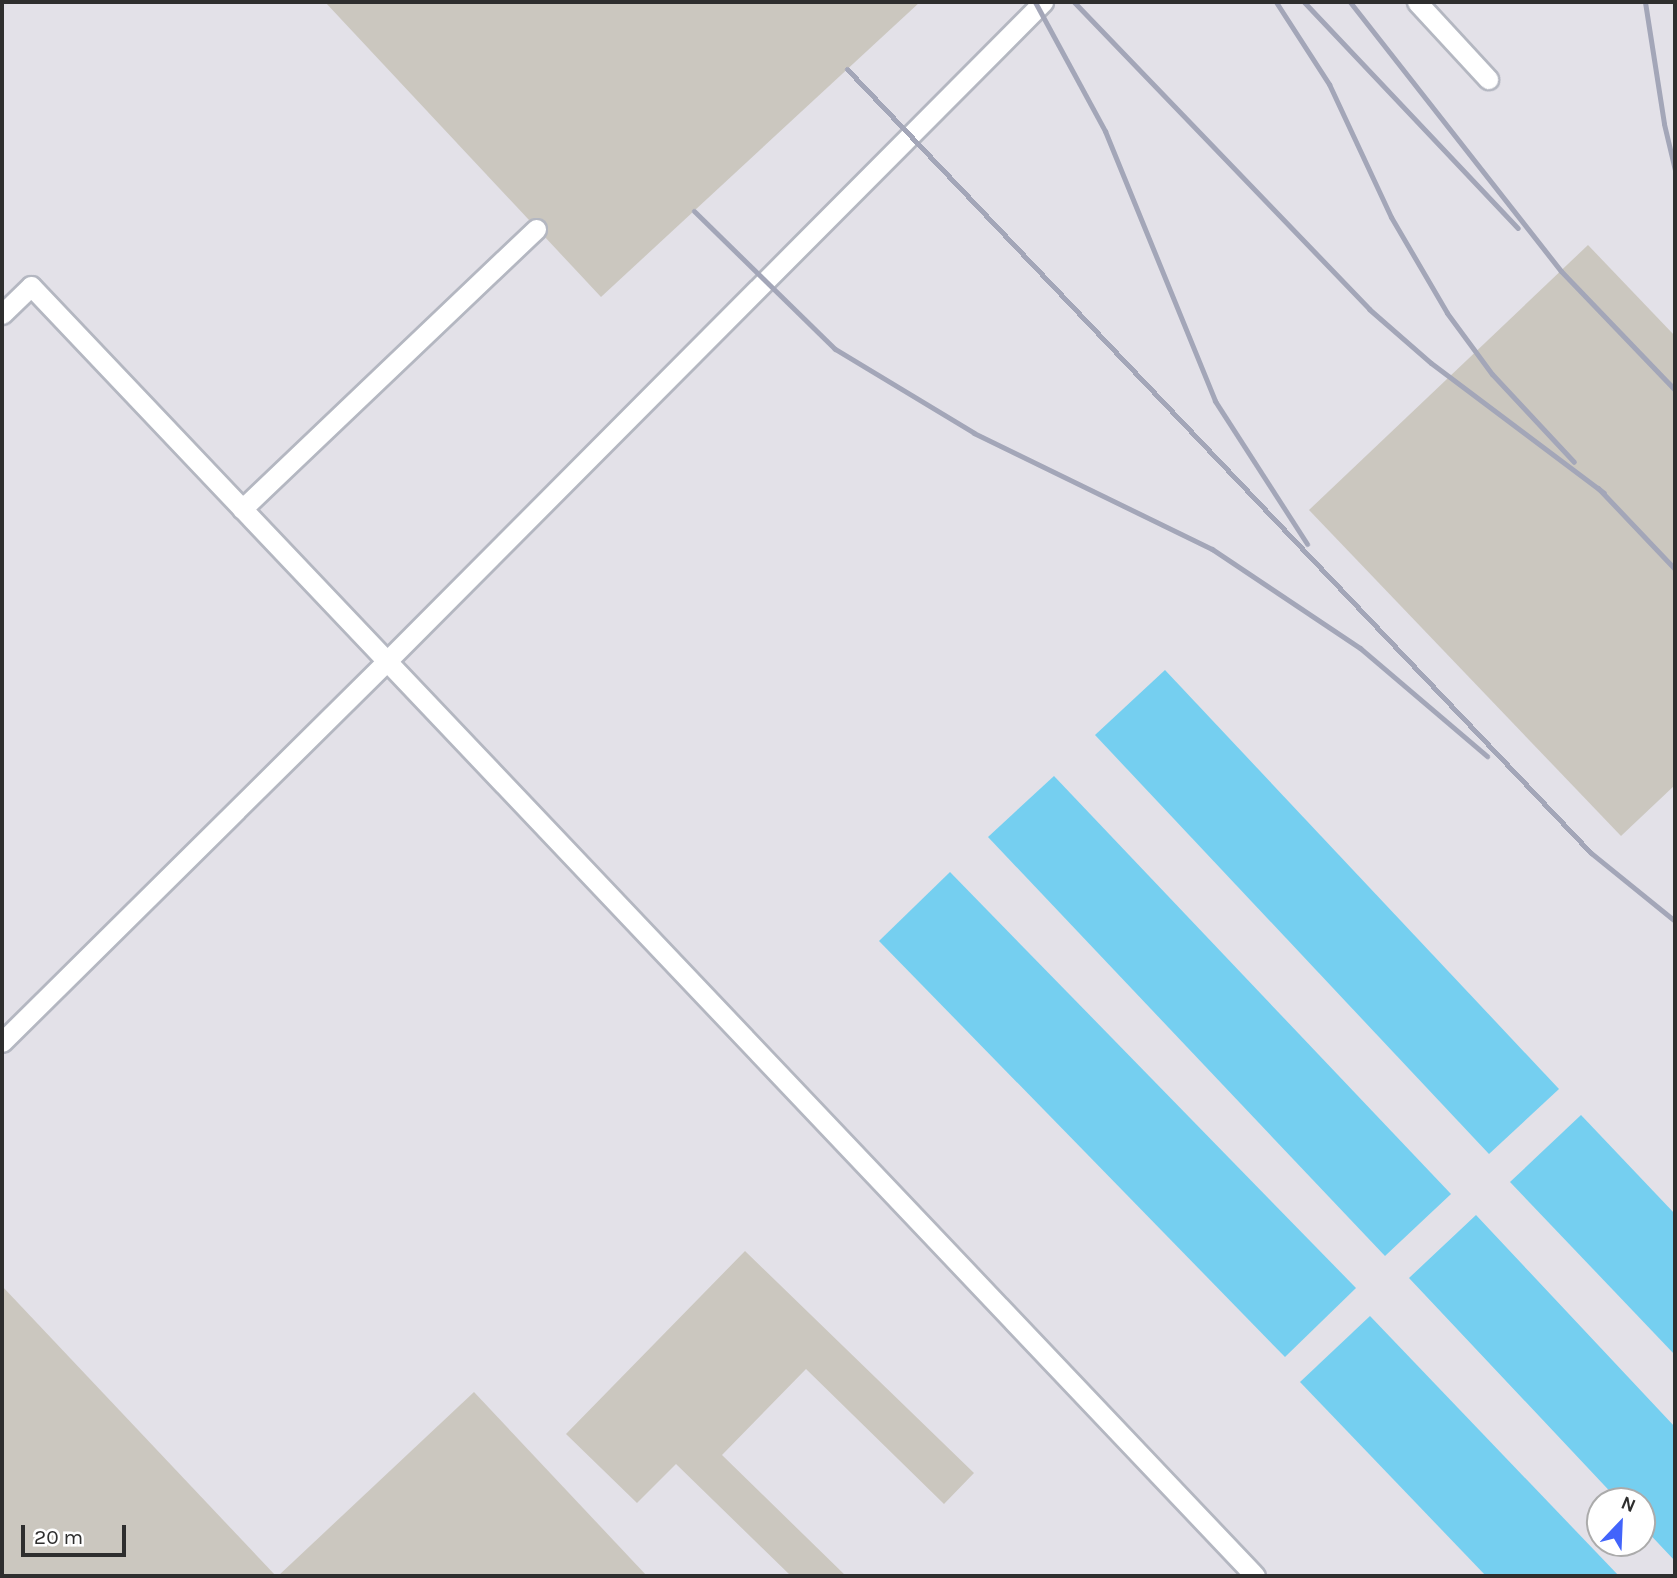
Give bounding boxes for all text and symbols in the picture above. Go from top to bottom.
north arrow [1586,1487,1656,1557]
text: N [1618,1492,1639,1517]
scale bar [24,1512,130,1556]
text: 20 m [34,1525,83,1549]

